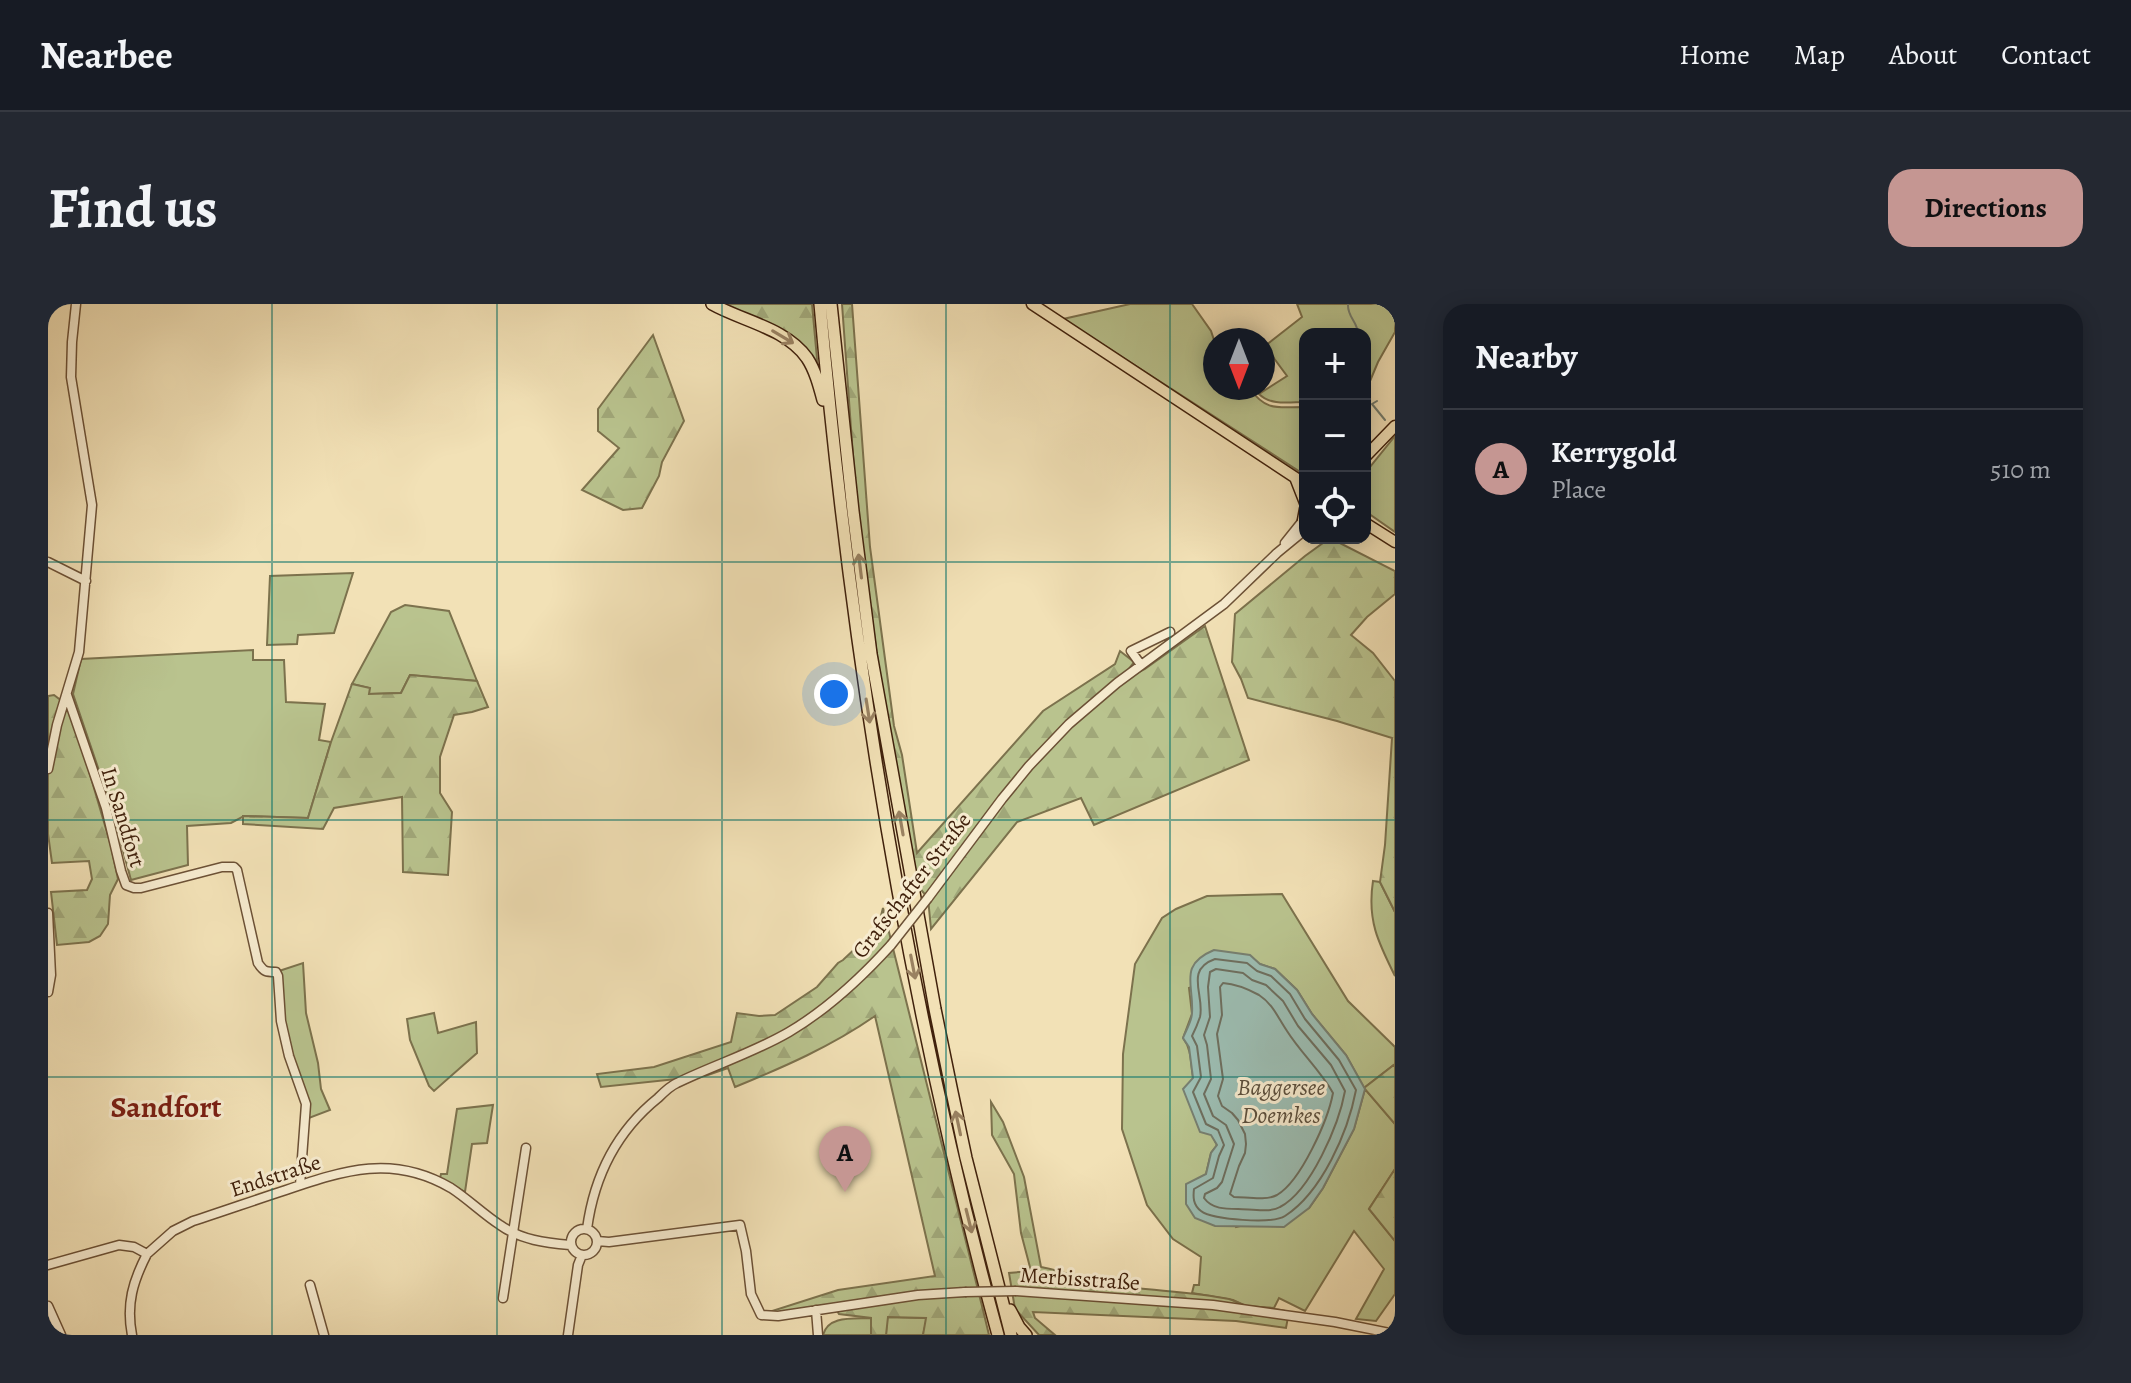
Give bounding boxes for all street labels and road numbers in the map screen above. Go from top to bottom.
street label: In Sandfort [94,764,152,871]
street label: Grafschafter Straße [845,807,978,965]
street label: Endstraße [226,1147,324,1205]
street label: Merbisstraße [1019,1260,1141,1298]

